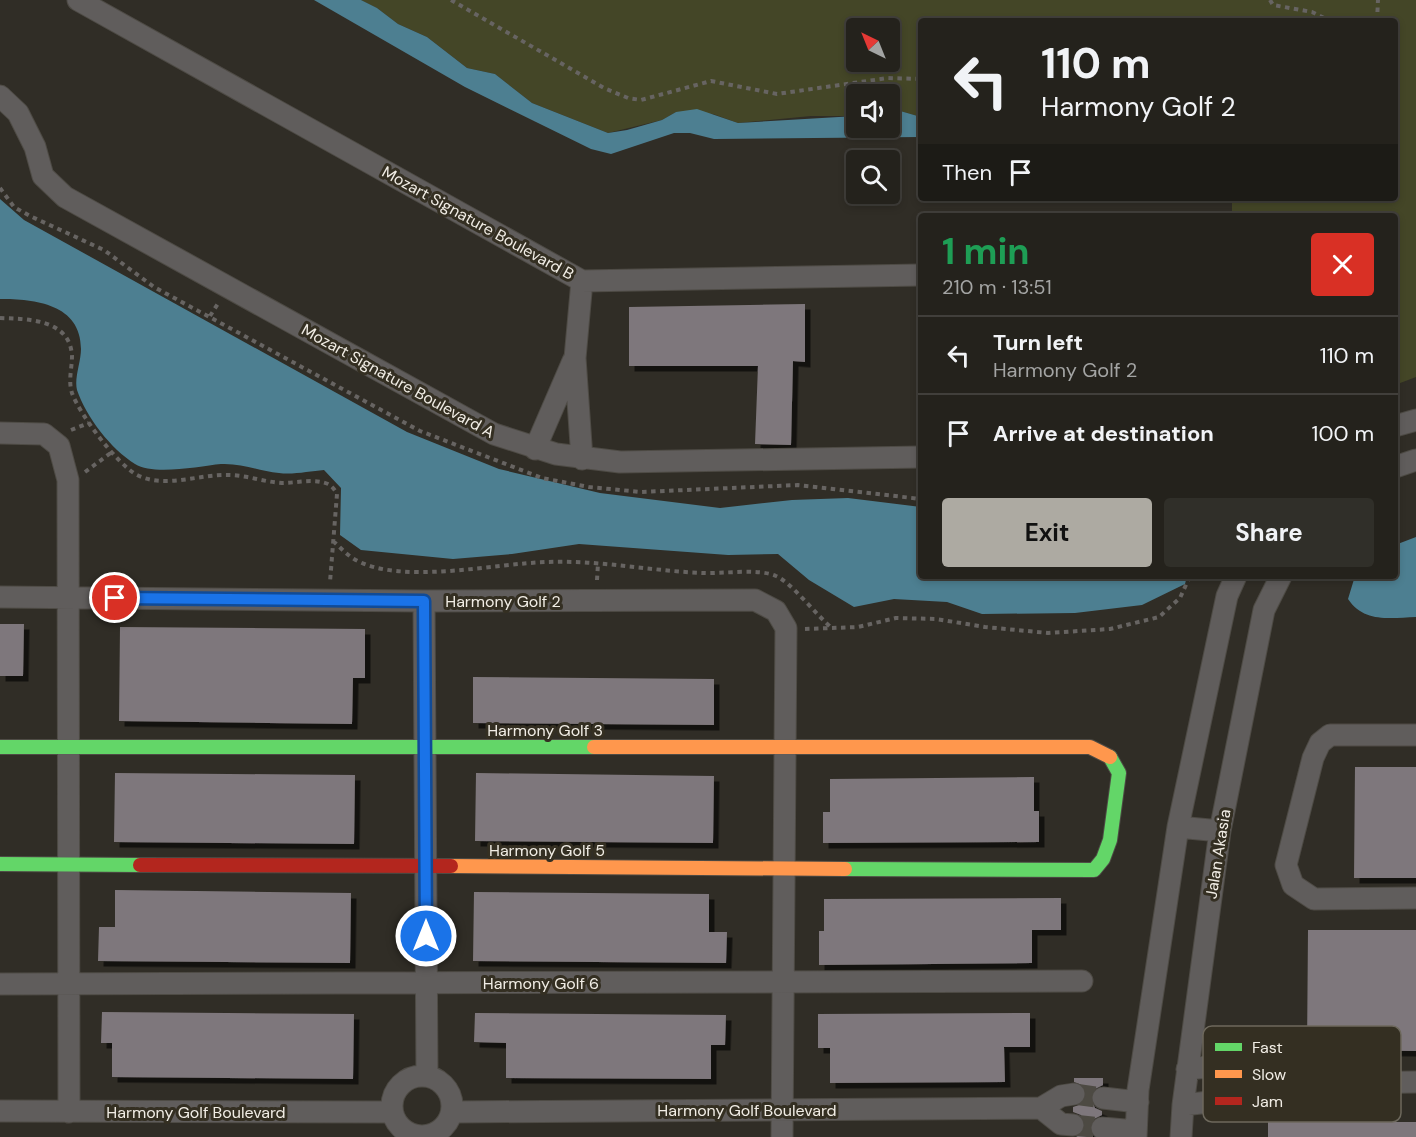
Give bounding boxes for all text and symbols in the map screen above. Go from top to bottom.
north arrow [846,18,900,72]
map controls [846,18,900,204]
text: 110 m [1041,36,1151,91]
icon: left [942,42,1020,120]
button: sound [846,84,900,138]
text: Harmony Golf 2 [1041,89,1236,124]
button: search [846,150,900,204]
icon: arrive [1004,156,1037,189]
text: Then [942,158,992,187]
street label: Mozart Signature Boulevard B [378,161,578,285]
text: 1 min [942,228,1030,275]
button: close [1311,233,1374,296]
text: 210 m · 13:51 [942,274,1052,300]
street label: Mozart Signature Boulevard A [298,319,499,443]
text: Turn left [993,328,1083,357]
icon: left [942,339,975,372]
text: 110 m [1320,341,1374,370]
text: Harmony Golf 2 [993,357,1137,383]
icon: arrive [942,417,975,450]
text: Arrive at destination [993,419,1214,448]
text: 100 m [1312,419,1374,448]
button: Exit [942,498,1152,567]
button: Share [1164,498,1374,567]
pin [89,572,140,623]
icon: arrive [98,581,131,614]
street label: Harmony Golf 2 [445,591,561,612]
street label: Harmony Golf 3 [487,720,603,741]
street label: Jalan Akasia [1201,808,1235,900]
street label: Harmony Golf 5 [489,840,605,861]
position arrow [394,904,458,968]
street label: Harmony Golf 6 [483,973,599,994]
legend [1203,1026,1401,1122]
text: Fast [1252,1037,1283,1058]
text: Slow [1252,1064,1286,1085]
text: Jam [1252,1091,1283,1112]
street label: Harmony Golf Boulevard [657,1100,837,1121]
street label: Harmony Golf Boulevard [106,1102,286,1123]

